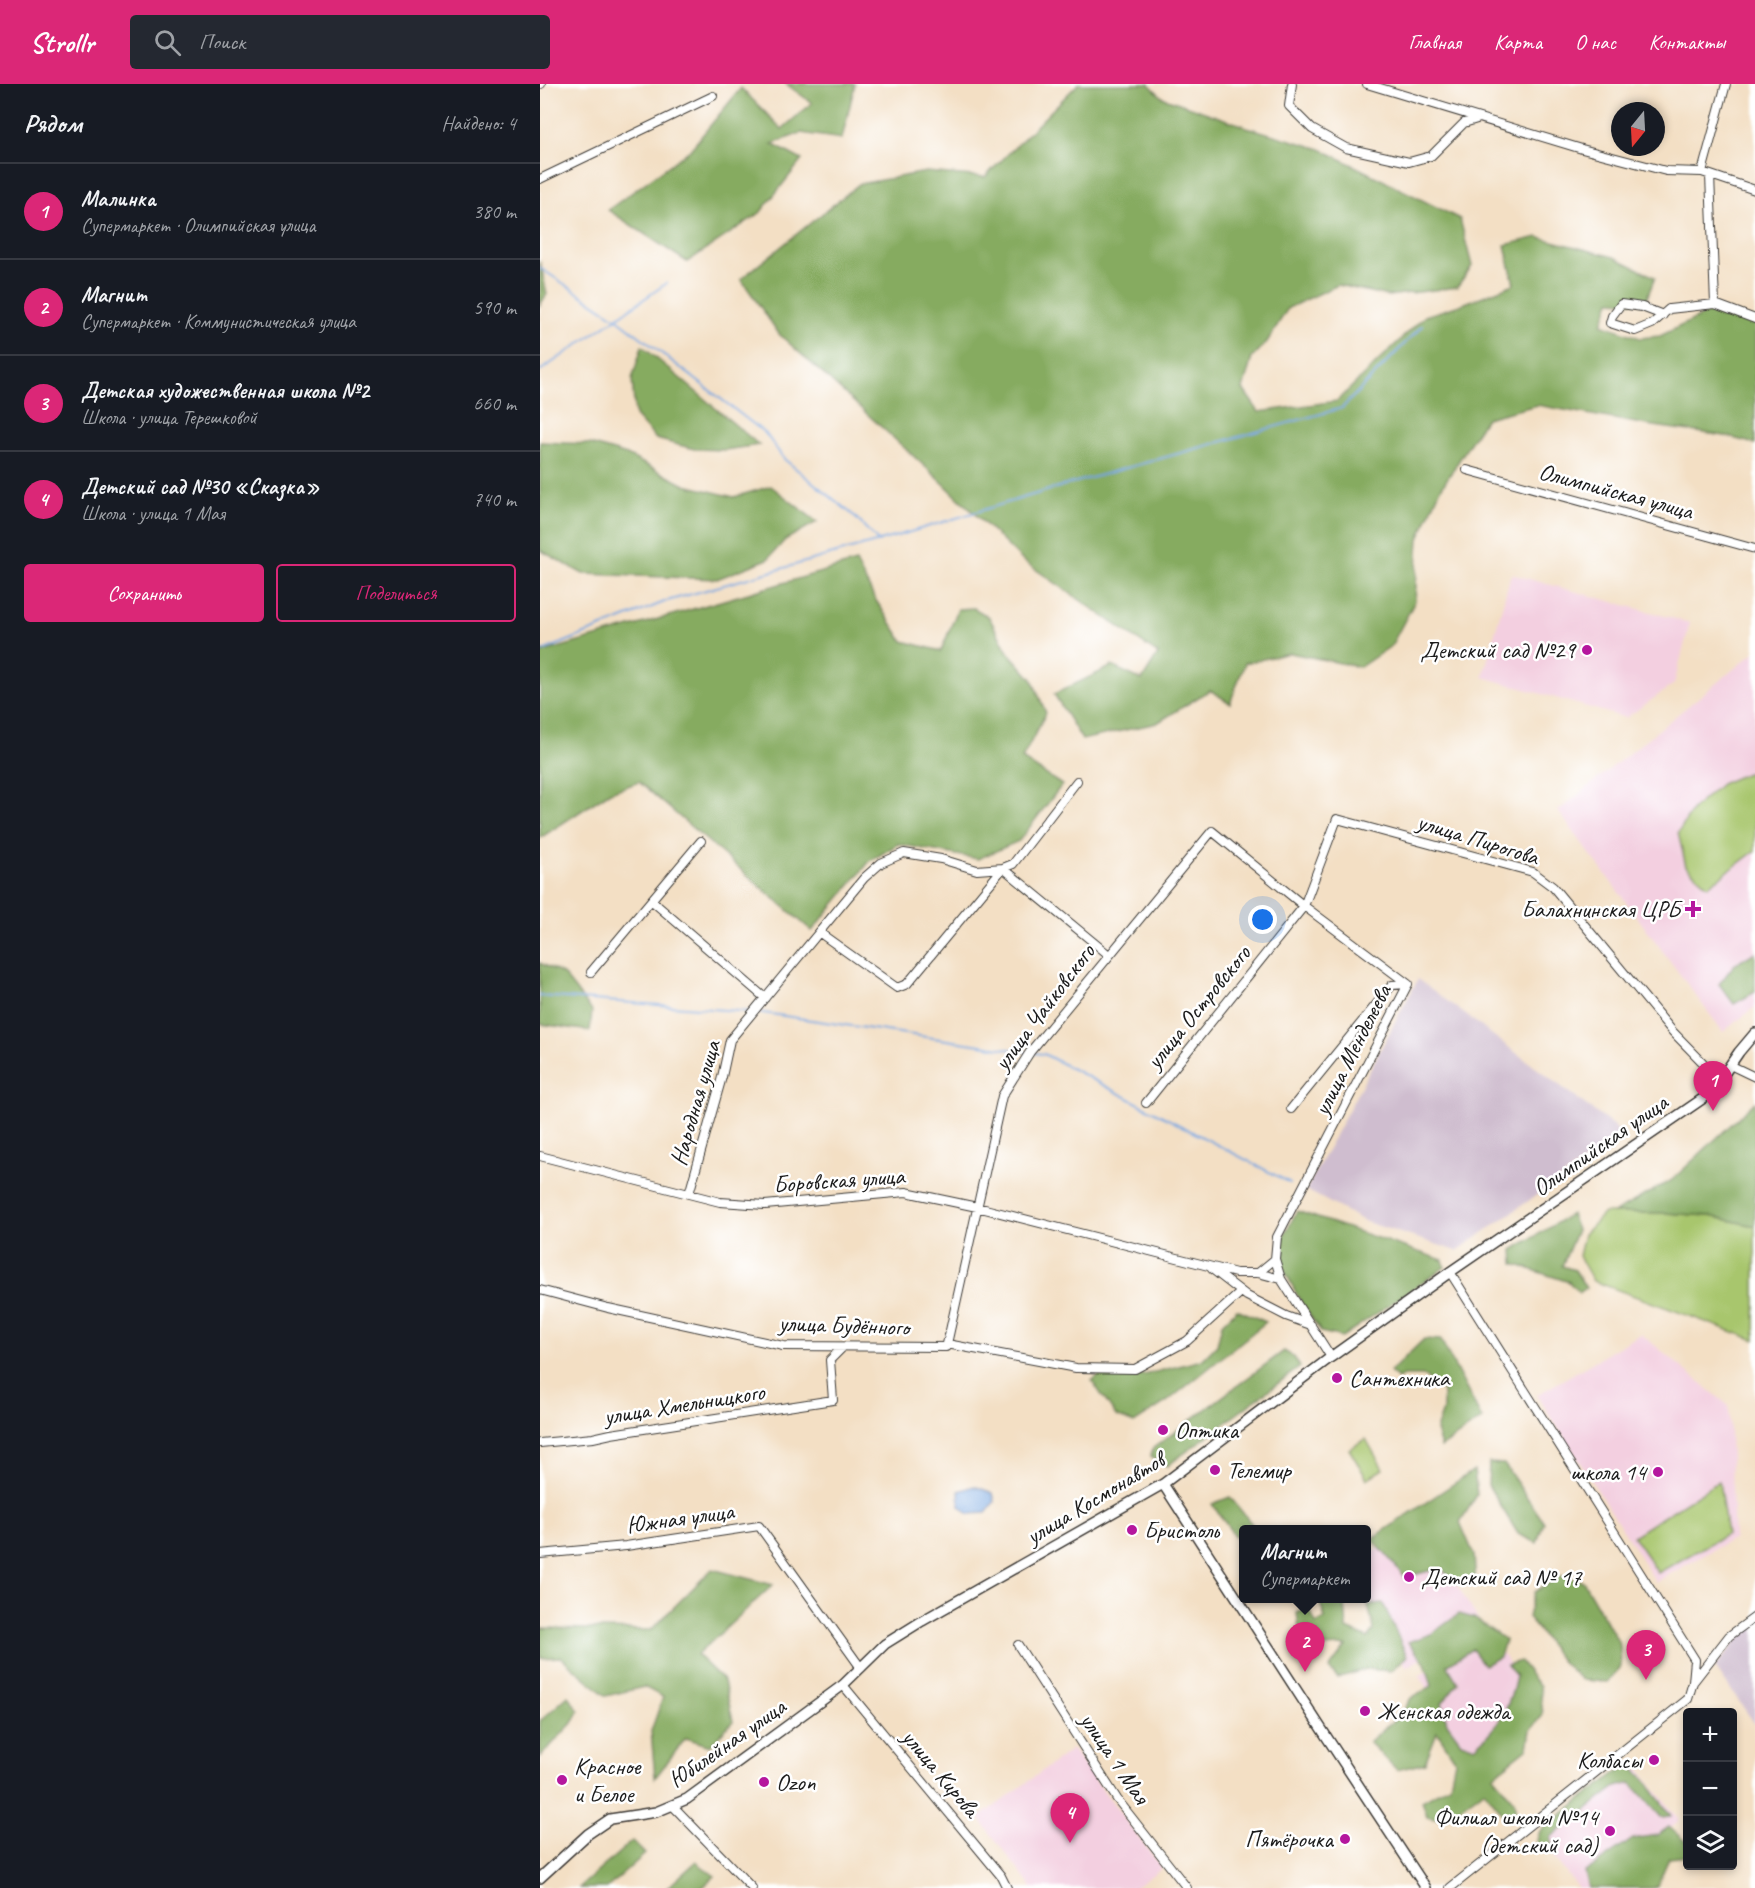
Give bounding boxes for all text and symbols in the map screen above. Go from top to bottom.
search box [130,15,550,69]
text: Strollr [30,25,94,60]
icon: search [151,26,184,59]
text: Поиск [199,28,245,56]
text: Главная [1408,29,1461,55]
text: Карта [1494,29,1542,55]
text: О нас [1575,29,1616,55]
text: Контакты [1649,29,1725,55]
north arrow [1611,102,1665,156]
text: Рядом [24,107,82,140]
text: Найдено: 4 [441,111,516,136]
text: Малинка [81,185,155,213]
text: 1 [39,199,48,224]
text: 380 m [473,199,516,224]
text: Супермаркет · Олимпийская улица [81,213,316,238]
text: Магнит [81,281,147,309]
text: 2 [39,295,48,320]
text: 590 m [473,295,516,320]
text: Супермаркет · Коммунистическая улица [81,309,356,334]
text: Детская художественная школа №2 [81,377,369,405]
text: 3 [39,391,48,416]
text: 660 m [473,391,516,416]
text: Школа · улица Терешковой [81,405,257,430]
street label: Олимпийская улица [1536,456,1698,526]
text: Детский сад №30 «Сказка» [81,473,320,501]
text: 4 [39,487,48,512]
text: 740 m [473,487,516,512]
text: Школа · улица 1 Мая [81,501,225,526]
button: Сохранить [24,564,264,622]
button: Поделиться [276,564,516,622]
place label: Детский сад №29 [1420,635,1577,665]
marker: Детский сад №29 [1580,643,1594,657]
street label: улица Пирогова [1412,806,1544,872]
place label: Балахнинская ЦРБ [1521,894,1683,924]
marker: Балахнинская ЦРБ [1684,900,1702,918]
your location [1248,905,1277,934]
street label: улица Чайковского [985,937,1102,1078]
street label: улица Островского [1138,938,1258,1076]
street label: улица Менделеева [1305,978,1398,1122]
street label: Народная улица [663,1036,728,1169]
pin: 1 [1694,1062,1732,1111]
street label: Олимпийская улица [1527,1087,1675,1203]
street label: Боровская улица [772,1160,907,1200]
street label: улица Будённого [776,1308,912,1342]
place label: Сантехника [1349,1363,1451,1393]
marker: Сантехника [1330,1371,1344,1385]
street label: улица Хмельницкого [600,1376,768,1432]
place label: Оптика [1175,1415,1240,1445]
marker: Оптика [1156,1423,1170,1437]
street label: улица Космонавтов [1019,1443,1173,1552]
place label: Телемир [1227,1455,1293,1485]
place label: школа 14 [1570,1457,1648,1487]
marker: Телемир [1208,1463,1222,1477]
marker: школа 14 [1651,1465,1665,1479]
street label: Южная улица [625,1495,737,1540]
place label: Бристоль [1144,1515,1220,1545]
marker: Бристоль [1125,1523,1139,1537]
popup [1239,1525,1371,1603]
text: Магнит [1260,1538,1327,1566]
place label: Детский сад № 17 [1421,1562,1583,1592]
text: Супермаркет [1260,1566,1350,1591]
marker: Детский сад № 17 [1402,1570,1416,1584]
pin: 2 [1286,1622,1324,1672]
pin: 3 [1626,1630,1666,1680]
street label: Юбилейная улица [663,1691,793,1794]
place label: Женская одежда [1377,1696,1512,1726]
marker: Женская одежда [1358,1704,1372,1718]
street label: улица 1 Мая [1072,1705,1157,1811]
map controls [1683,1708,1737,1870]
button: + [1683,1708,1737,1762]
street label: улица Кирова [894,1721,988,1825]
place label: Колбасы [1577,1745,1644,1775]
place label: Красное и Белое [574,1751,643,1809]
marker: Колбасы [1647,1753,1661,1767]
button: − [1683,1762,1737,1816]
place label: Ozon [776,1767,816,1797]
marker: Красное и Белое [555,1773,569,1787]
marker: Ozon [757,1775,771,1789]
pin: 4 [1050,1794,1090,1843]
place label: Филиал школы №14 (детский сад) [1434,1802,1600,1860]
button: layers [1683,1816,1737,1870]
place label: Пятёрочка [1245,1824,1334,1854]
marker: Филиал школы №14 (детский сад) [1603,1824,1617,1838]
marker: Пятёрочка [1338,1832,1352,1846]

